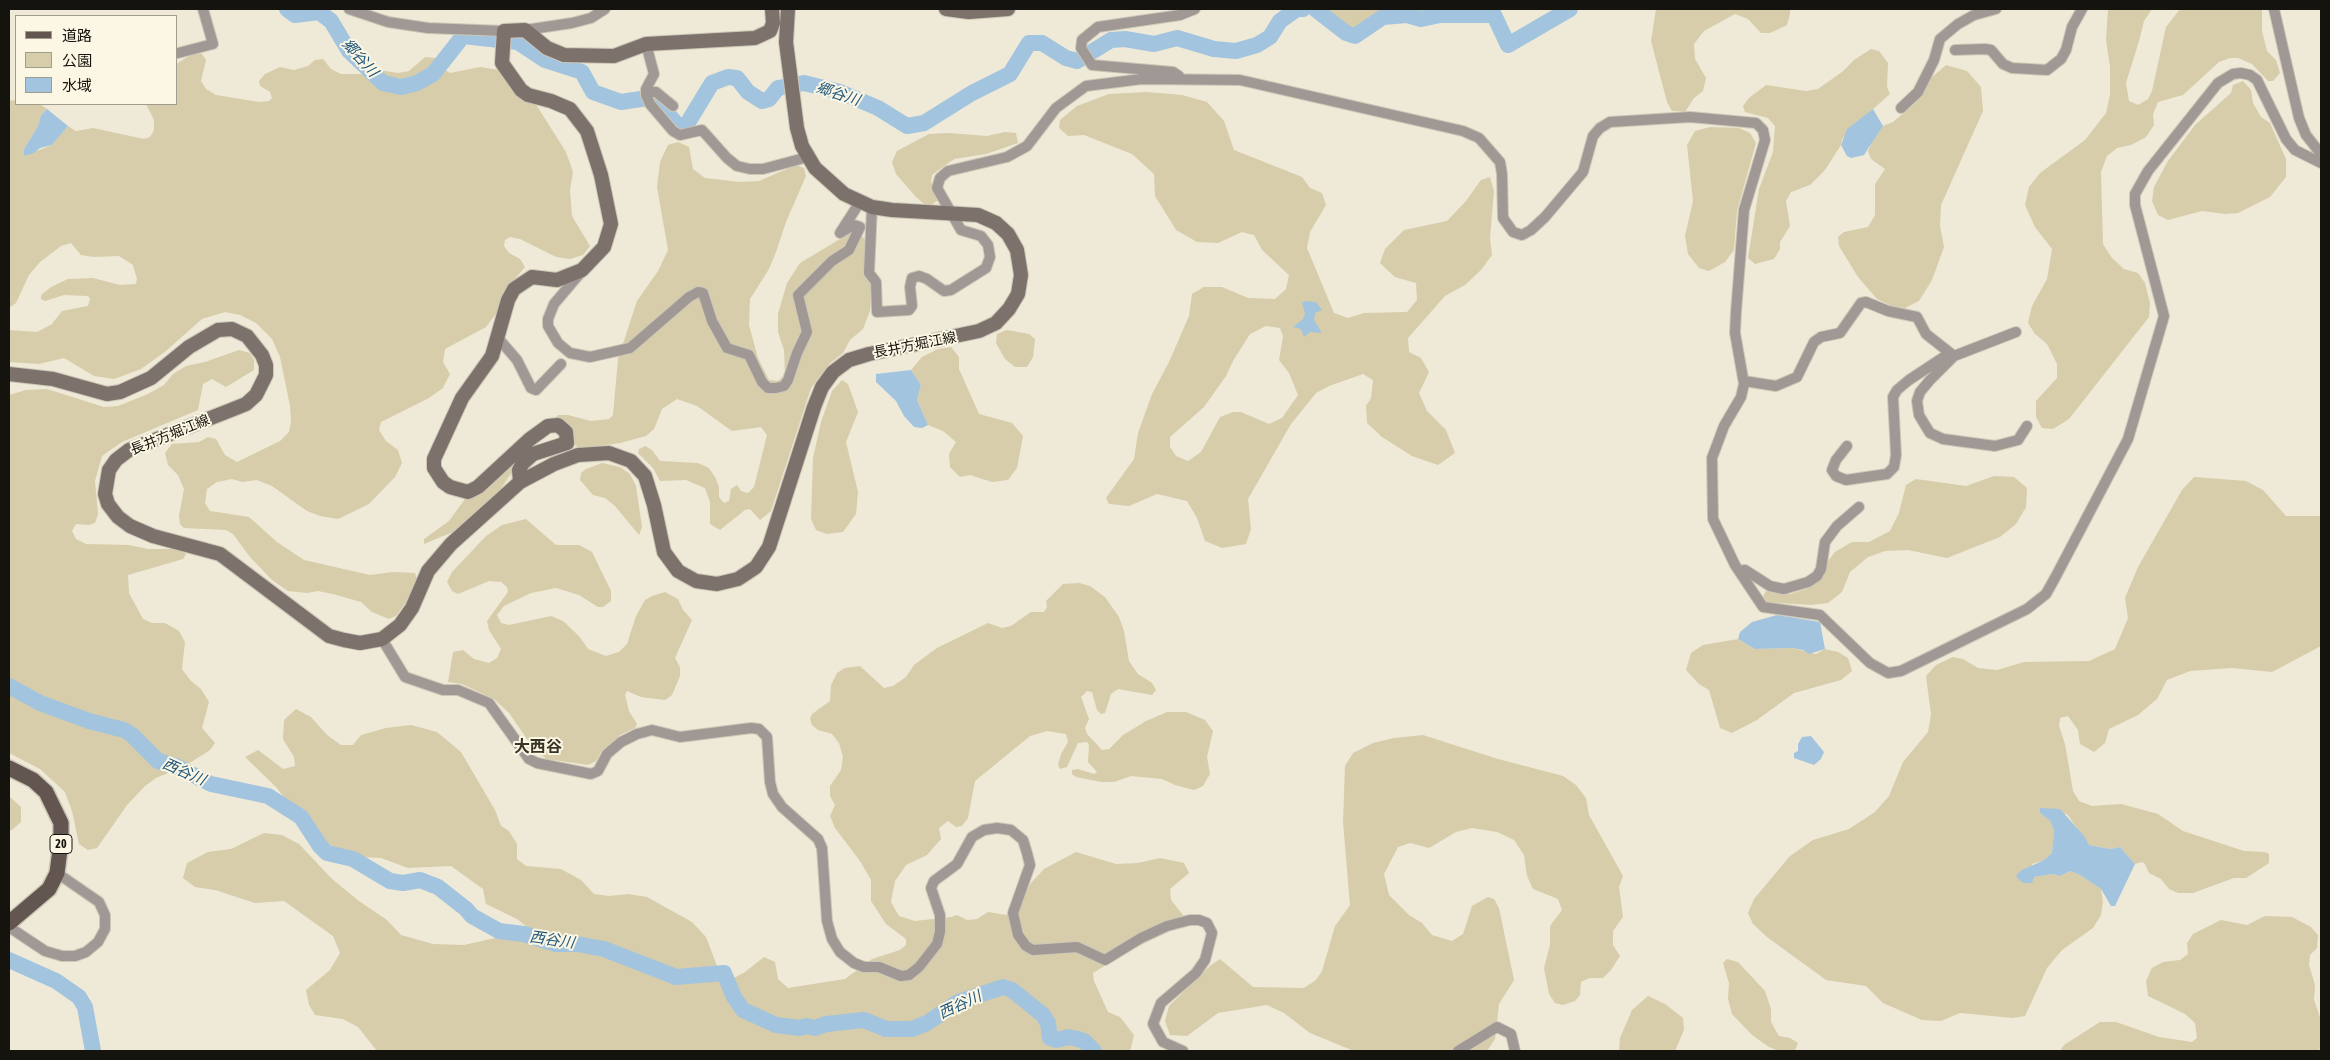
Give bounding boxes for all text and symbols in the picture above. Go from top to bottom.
legend [15,15,178,105]
text: 道路 [62,27,92,44]
water label: 郷谷川 [338,35,382,81]
text: 公園 [62,52,92,69]
text: 水域 [62,77,92,94]
water label: 郷谷川 [814,78,862,110]
street label: 長井方堀江線 [872,329,958,361]
street label: 長井方堀江線 [128,411,212,459]
district label: 大西谷 [514,737,562,757]
water label: 西谷川 [160,755,208,789]
road number: 20 [50,834,72,854]
water label: 西谷川 [528,928,576,952]
water label: 西谷川 [936,987,984,1023]

